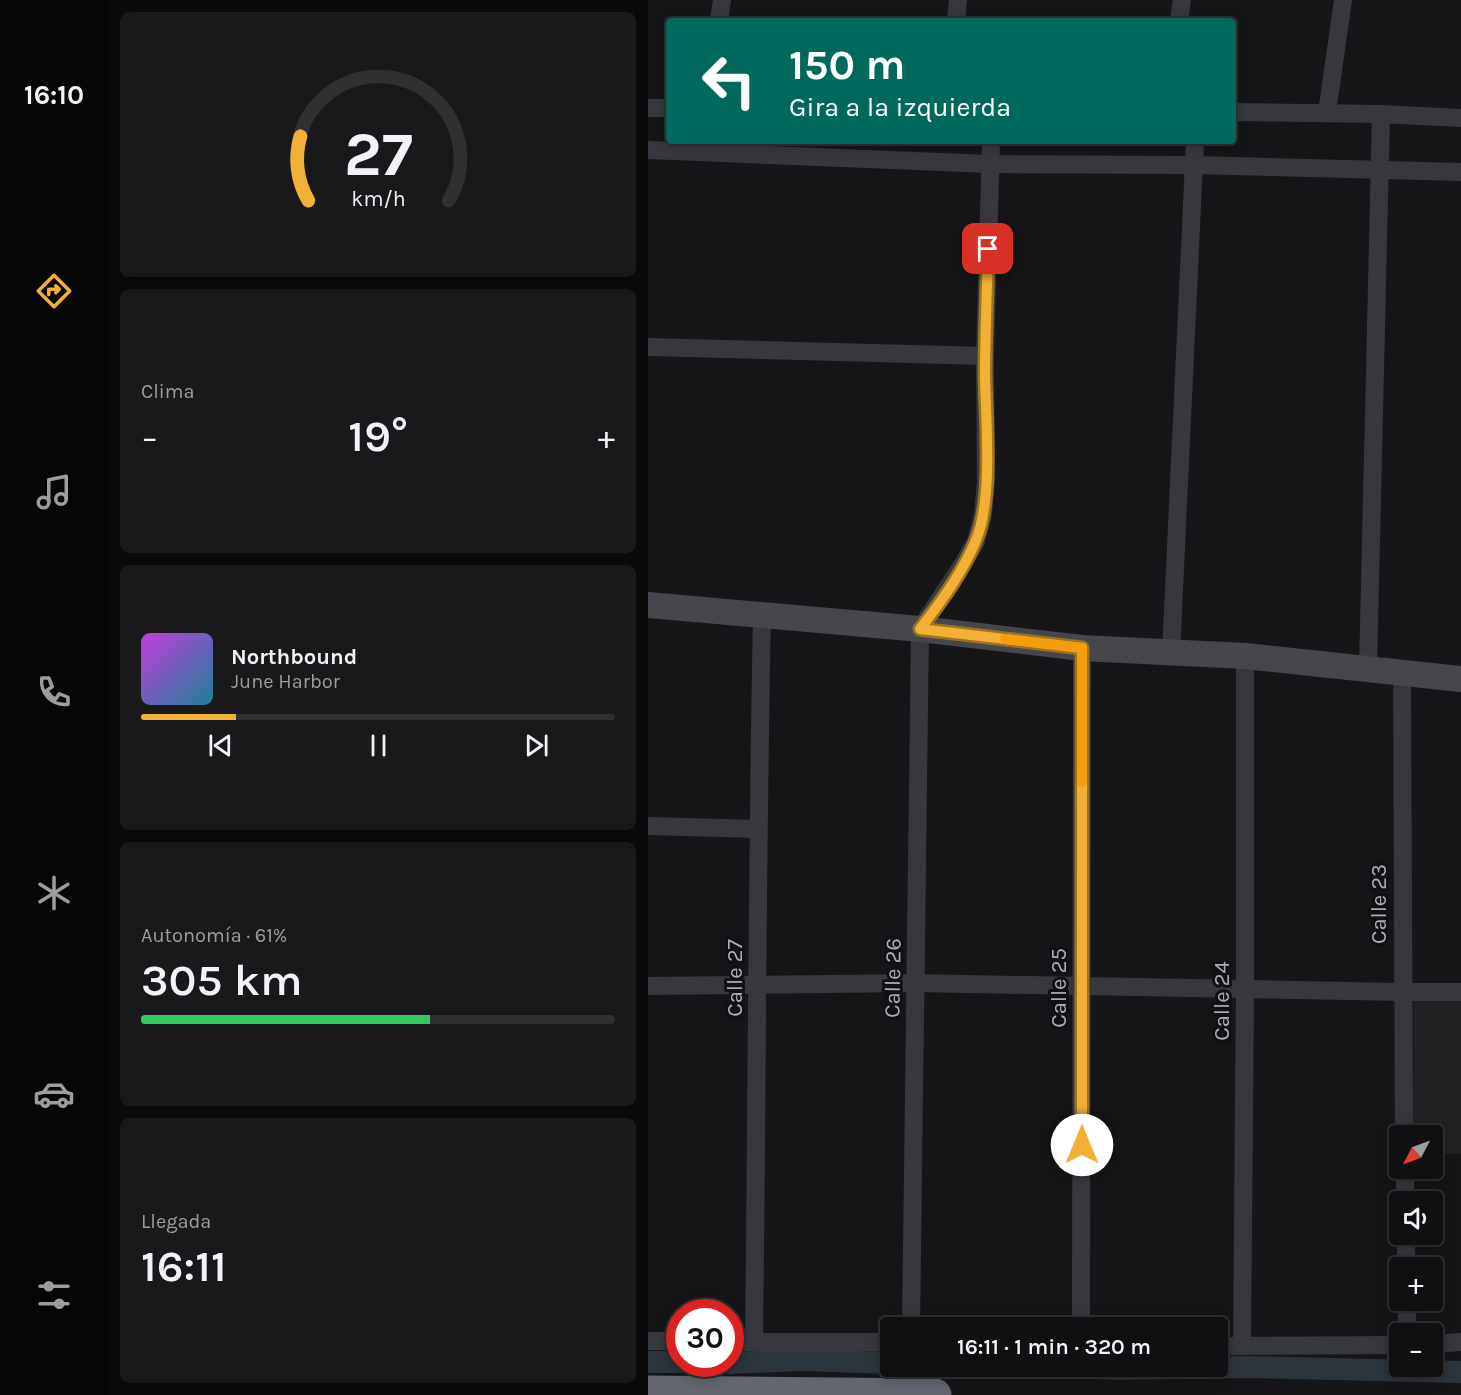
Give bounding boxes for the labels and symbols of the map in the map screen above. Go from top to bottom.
pin [962,223,1013,274]
street label: Calle 23 [1366,864,1392,944]
street label: Calle 26 [879,938,907,1018]
street label: Calle 27 [722,939,748,1017]
street label: Calle 25 [1046,948,1072,1028]
street label: Calle 24 [1209,961,1235,1041]
position arrow [1050,1113,1114,1177]
north arrow [1389,1125,1443,1179]
speed limit sign: 30 [666,1299,744,1377]

